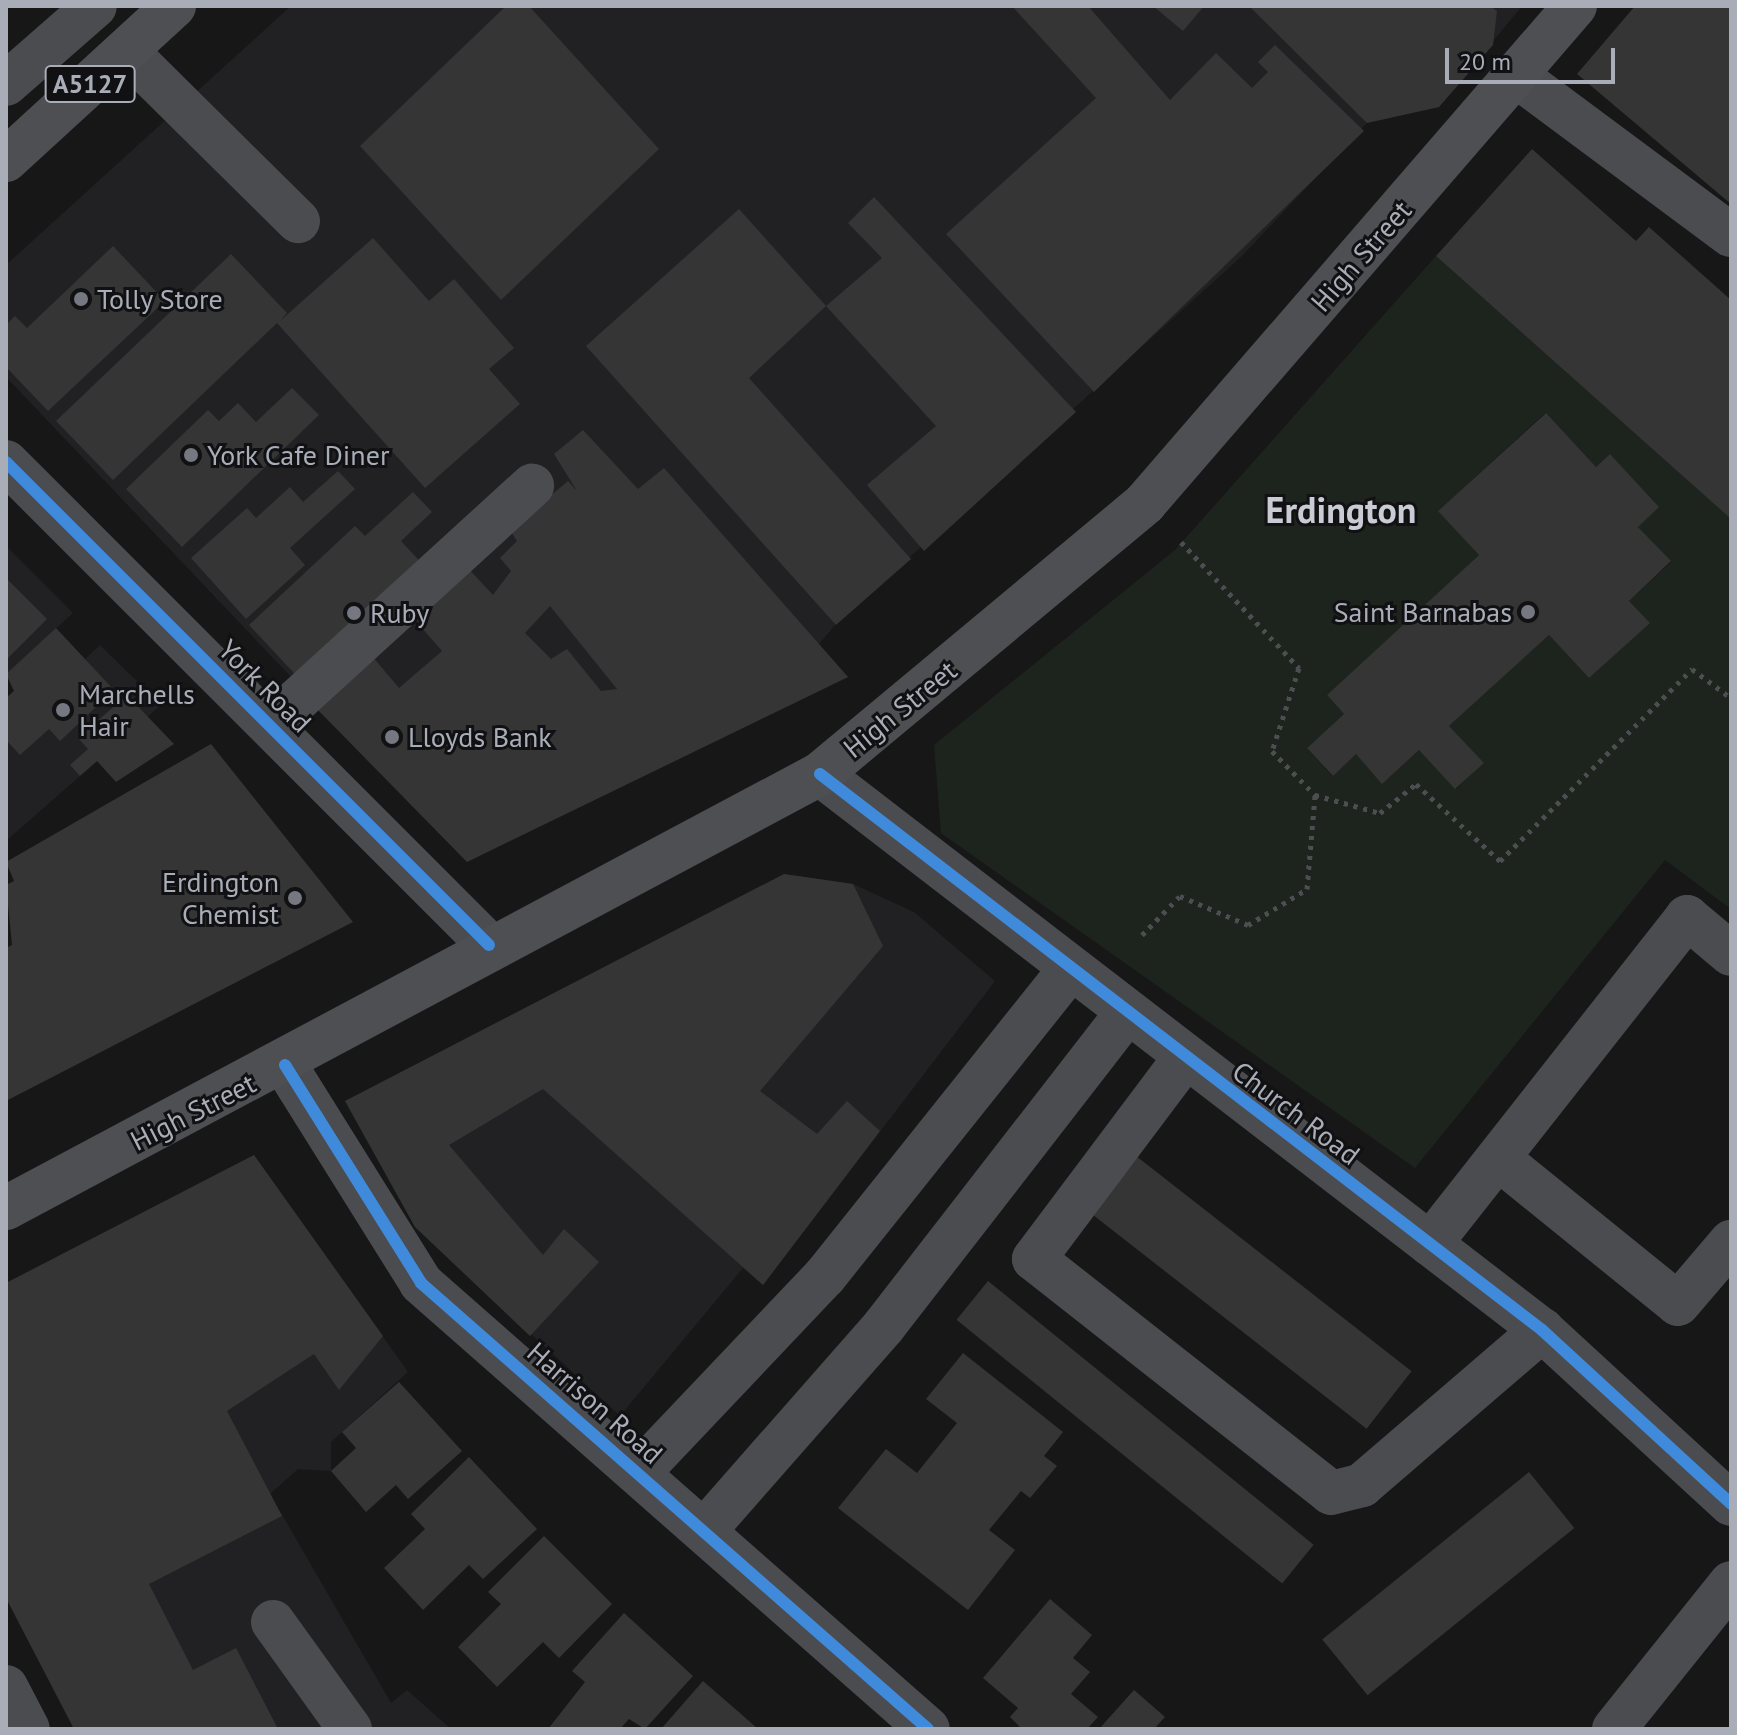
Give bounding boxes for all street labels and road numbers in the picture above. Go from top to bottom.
road number: A5127 [44,62,136,106]
street label: High Street [1304,194,1418,318]
street label: York Road [211,632,319,740]
street label: High Street [837,653,963,765]
street label: Church Road [1226,1054,1366,1172]
street label: High Street [125,1066,261,1158]
street label: Harrison Road [521,1335,669,1471]

